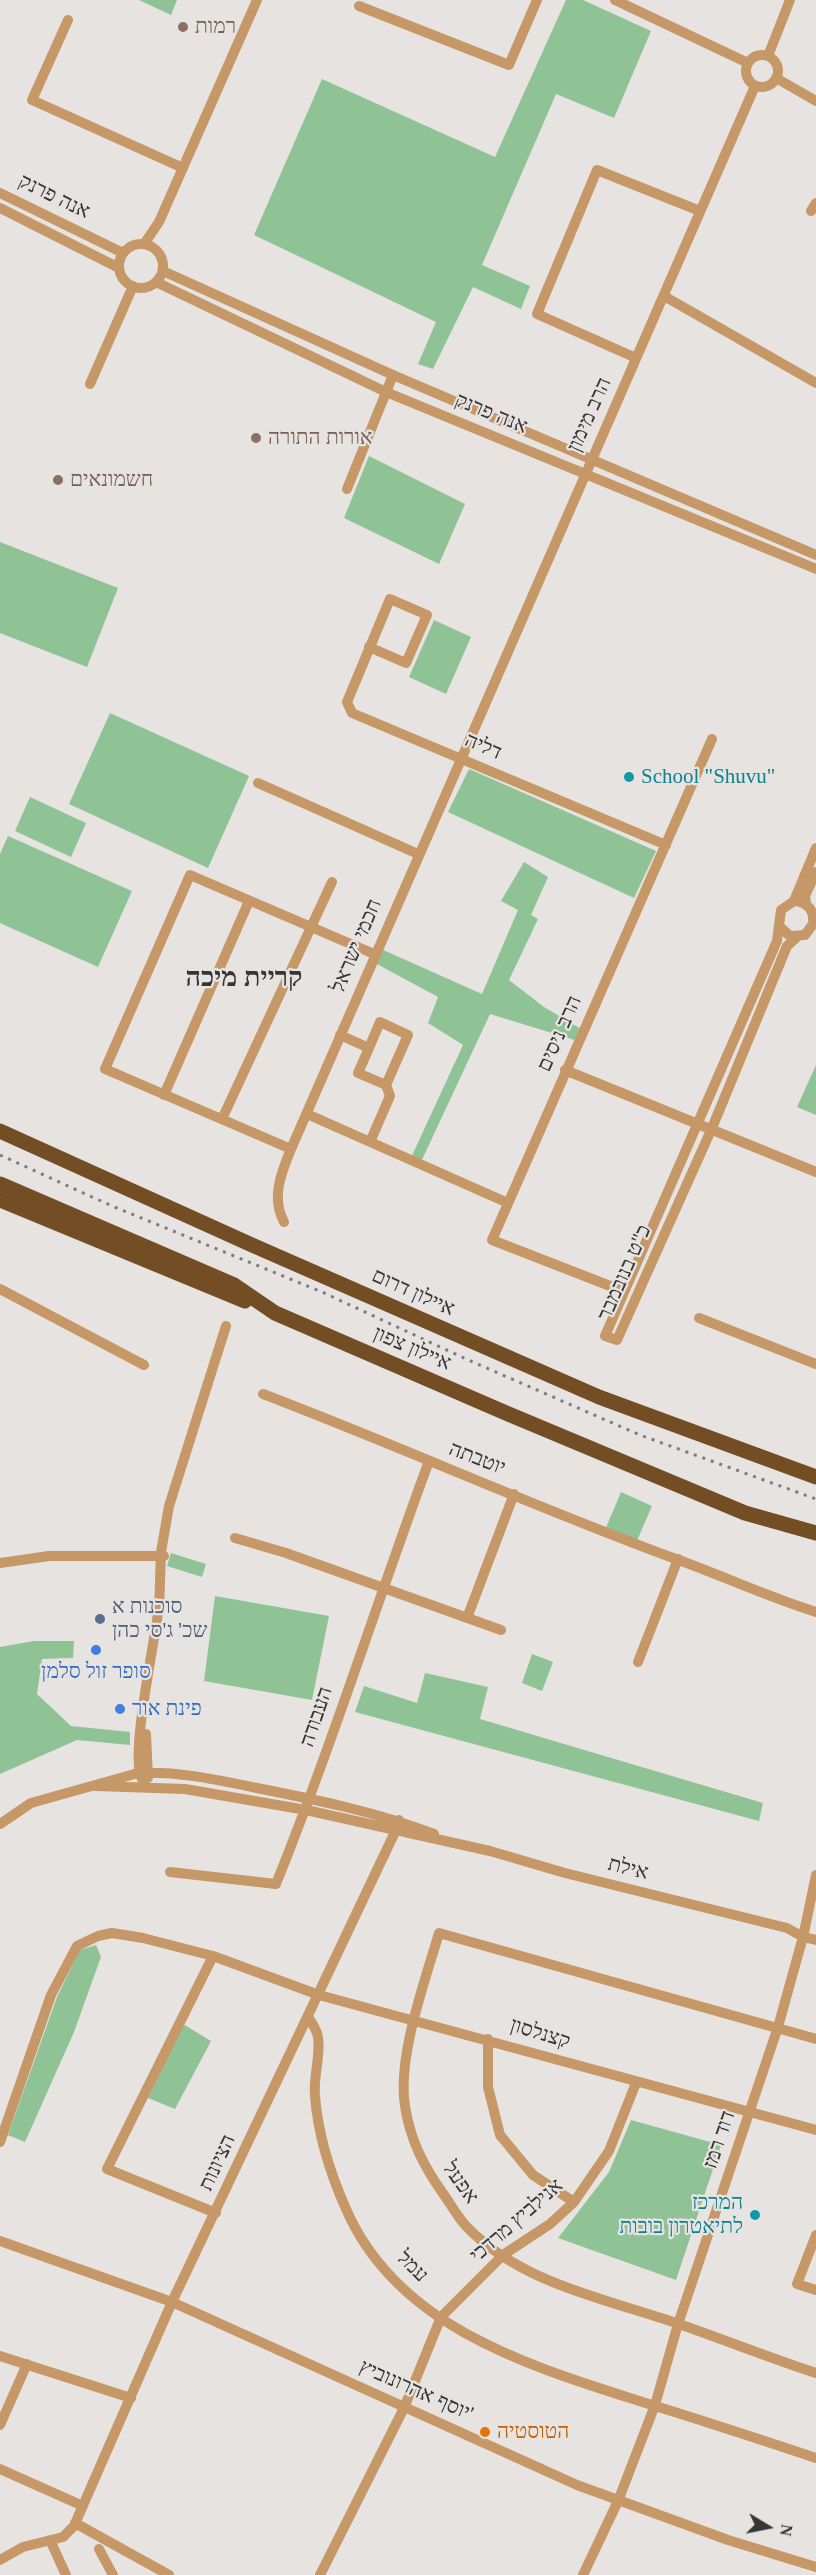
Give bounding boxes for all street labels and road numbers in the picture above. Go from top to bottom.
street label: אנה פרנק [14,169,94,225]
street label: הרב מימון [562,374,618,456]
street label: אנה פרנק [451,388,531,440]
street label: דליה [461,728,505,766]
street label: חכמי ישראל [326,896,388,996]
street label: הרב ניסים [532,992,588,1076]
street label: כ"ט בנובמבר [593,1221,657,1325]
street label: איילון דרום [368,1264,458,1322]
street label: איילון צפון [369,1321,455,1377]
street label: יוטבתה [445,1437,509,1481]
street label: העבודה [295,1684,339,1750]
street label: אילת [605,1852,651,1886]
street label: קצנלסון [507,2013,573,2055]
street label: דוד רמז [698,2108,742,2172]
street label: הציונות [194,2131,242,2195]
street label: אפעל [437,2157,483,2209]
street label: אנילביץ מרדכי [465,2174,569,2268]
street label: עמל [391,2246,433,2288]
street label: יוסף אהרונוביץ' [355,2355,477,2427]

